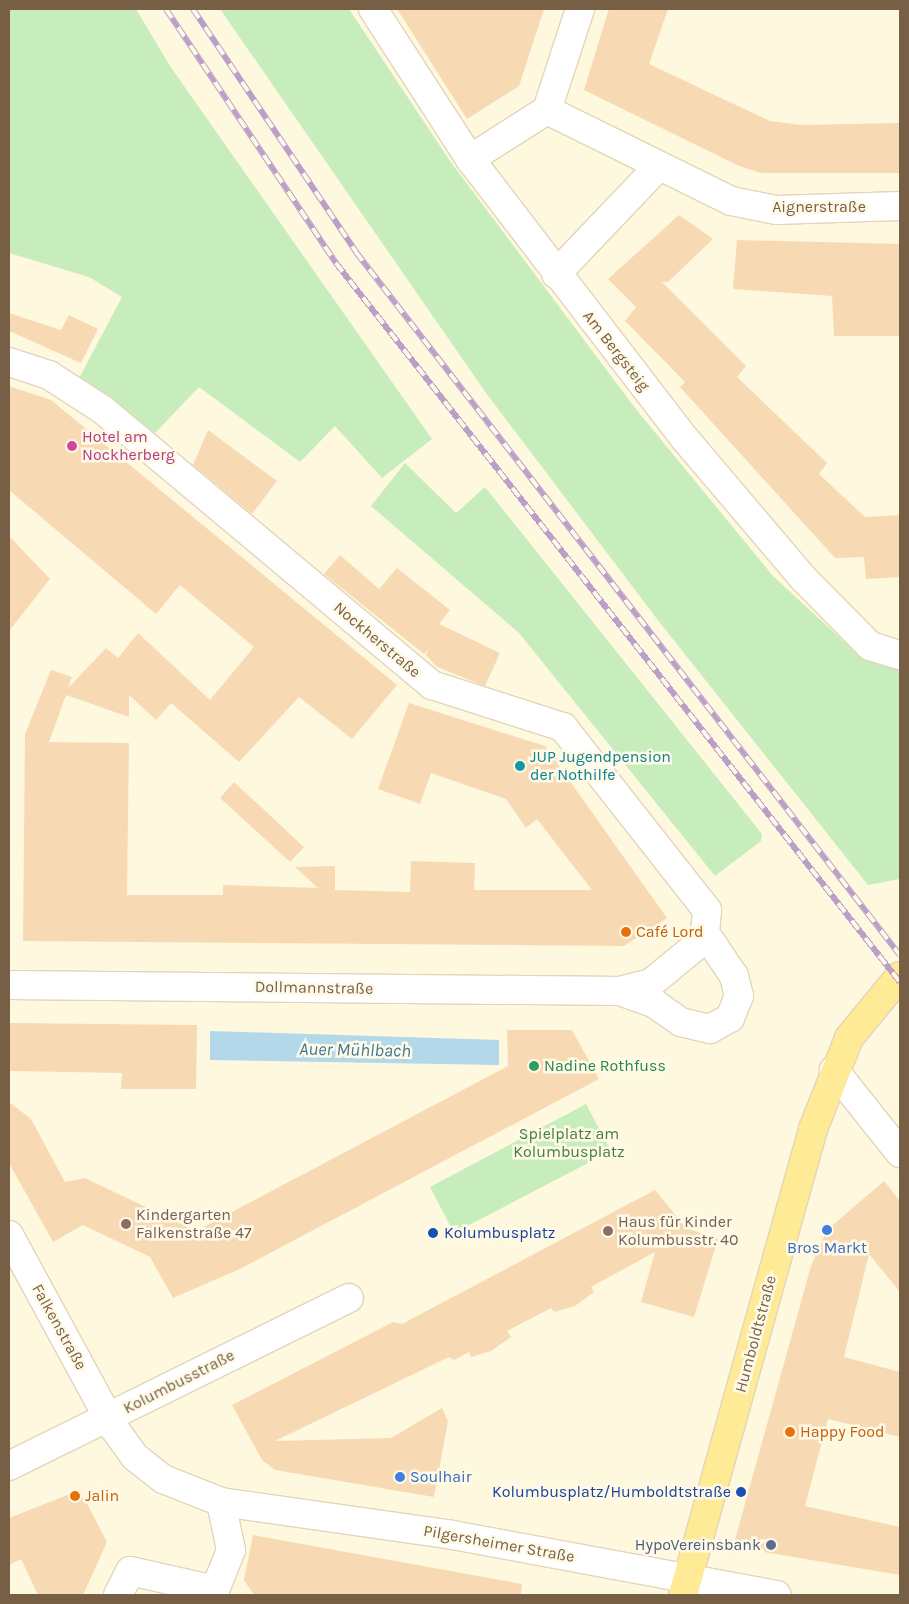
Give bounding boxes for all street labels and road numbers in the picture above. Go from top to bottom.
street label: Aignerstraße [772,197,866,217]
street label: Am Bergsteig [579,307,653,395]
street label: Nockherstraße [330,598,424,682]
street label: Dollmannstraße [255,977,373,999]
street label: Humboldtstraße [731,1273,781,1395]
street label: Falkenstraße [28,1281,90,1373]
street label: Kolumbusstraße [120,1346,238,1418]
street label: Pilgersheimer Straße [422,1521,576,1567]

